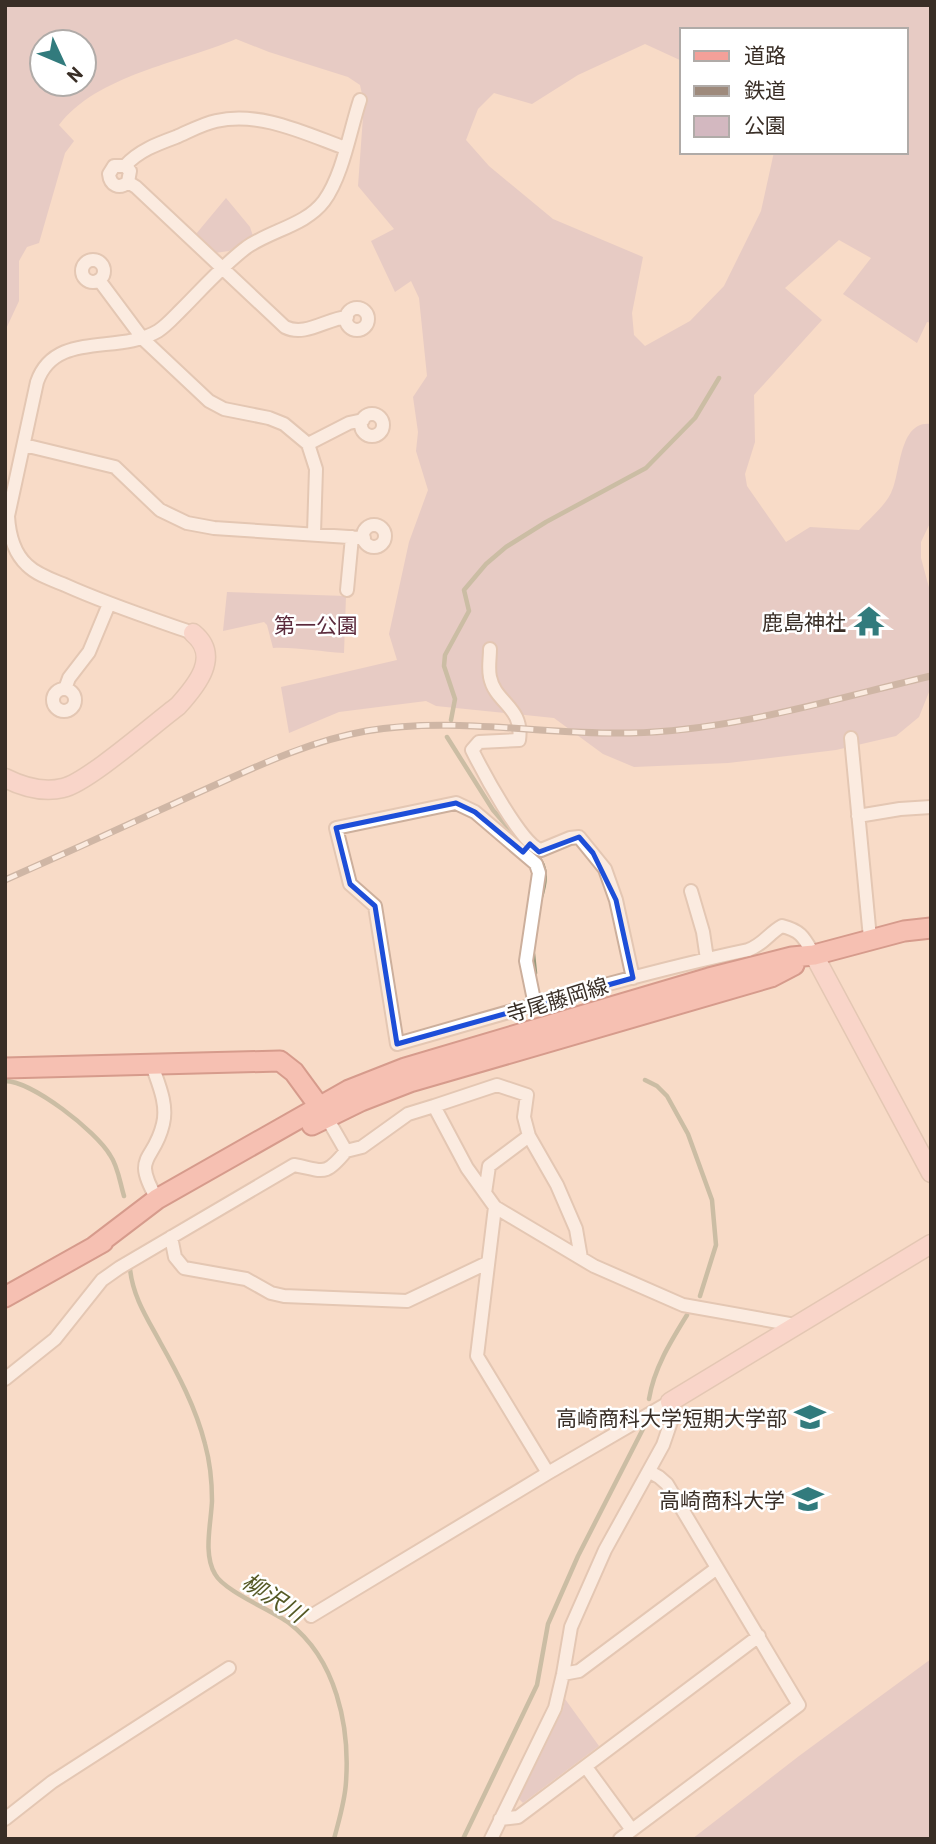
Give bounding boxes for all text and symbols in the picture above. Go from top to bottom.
north arrow [28,28,98,98]
legend [680,28,908,154]
text: 道路 [744,42,786,67]
text: N [63,63,88,88]
text: 鉄道 [744,77,786,102]
text: 公園 [744,112,786,137]
temple icon: 鹿島神社 [852,604,886,638]
place label: 鹿島神社 [762,609,846,634]
park label: 第一公園 [274,612,358,637]
street label: 寺尾藤岡線 [503,972,611,1026]
school or university icon: 高崎商科大学短期大学部 [793,1400,827,1434]
place label: 高崎商科大学短期大学部 [556,1405,787,1430]
school or university icon: 高崎商科大学 [791,1482,825,1516]
place label: 高崎商科大学 [659,1487,785,1512]
water label: 柳沢川 [237,1566,313,1629]

